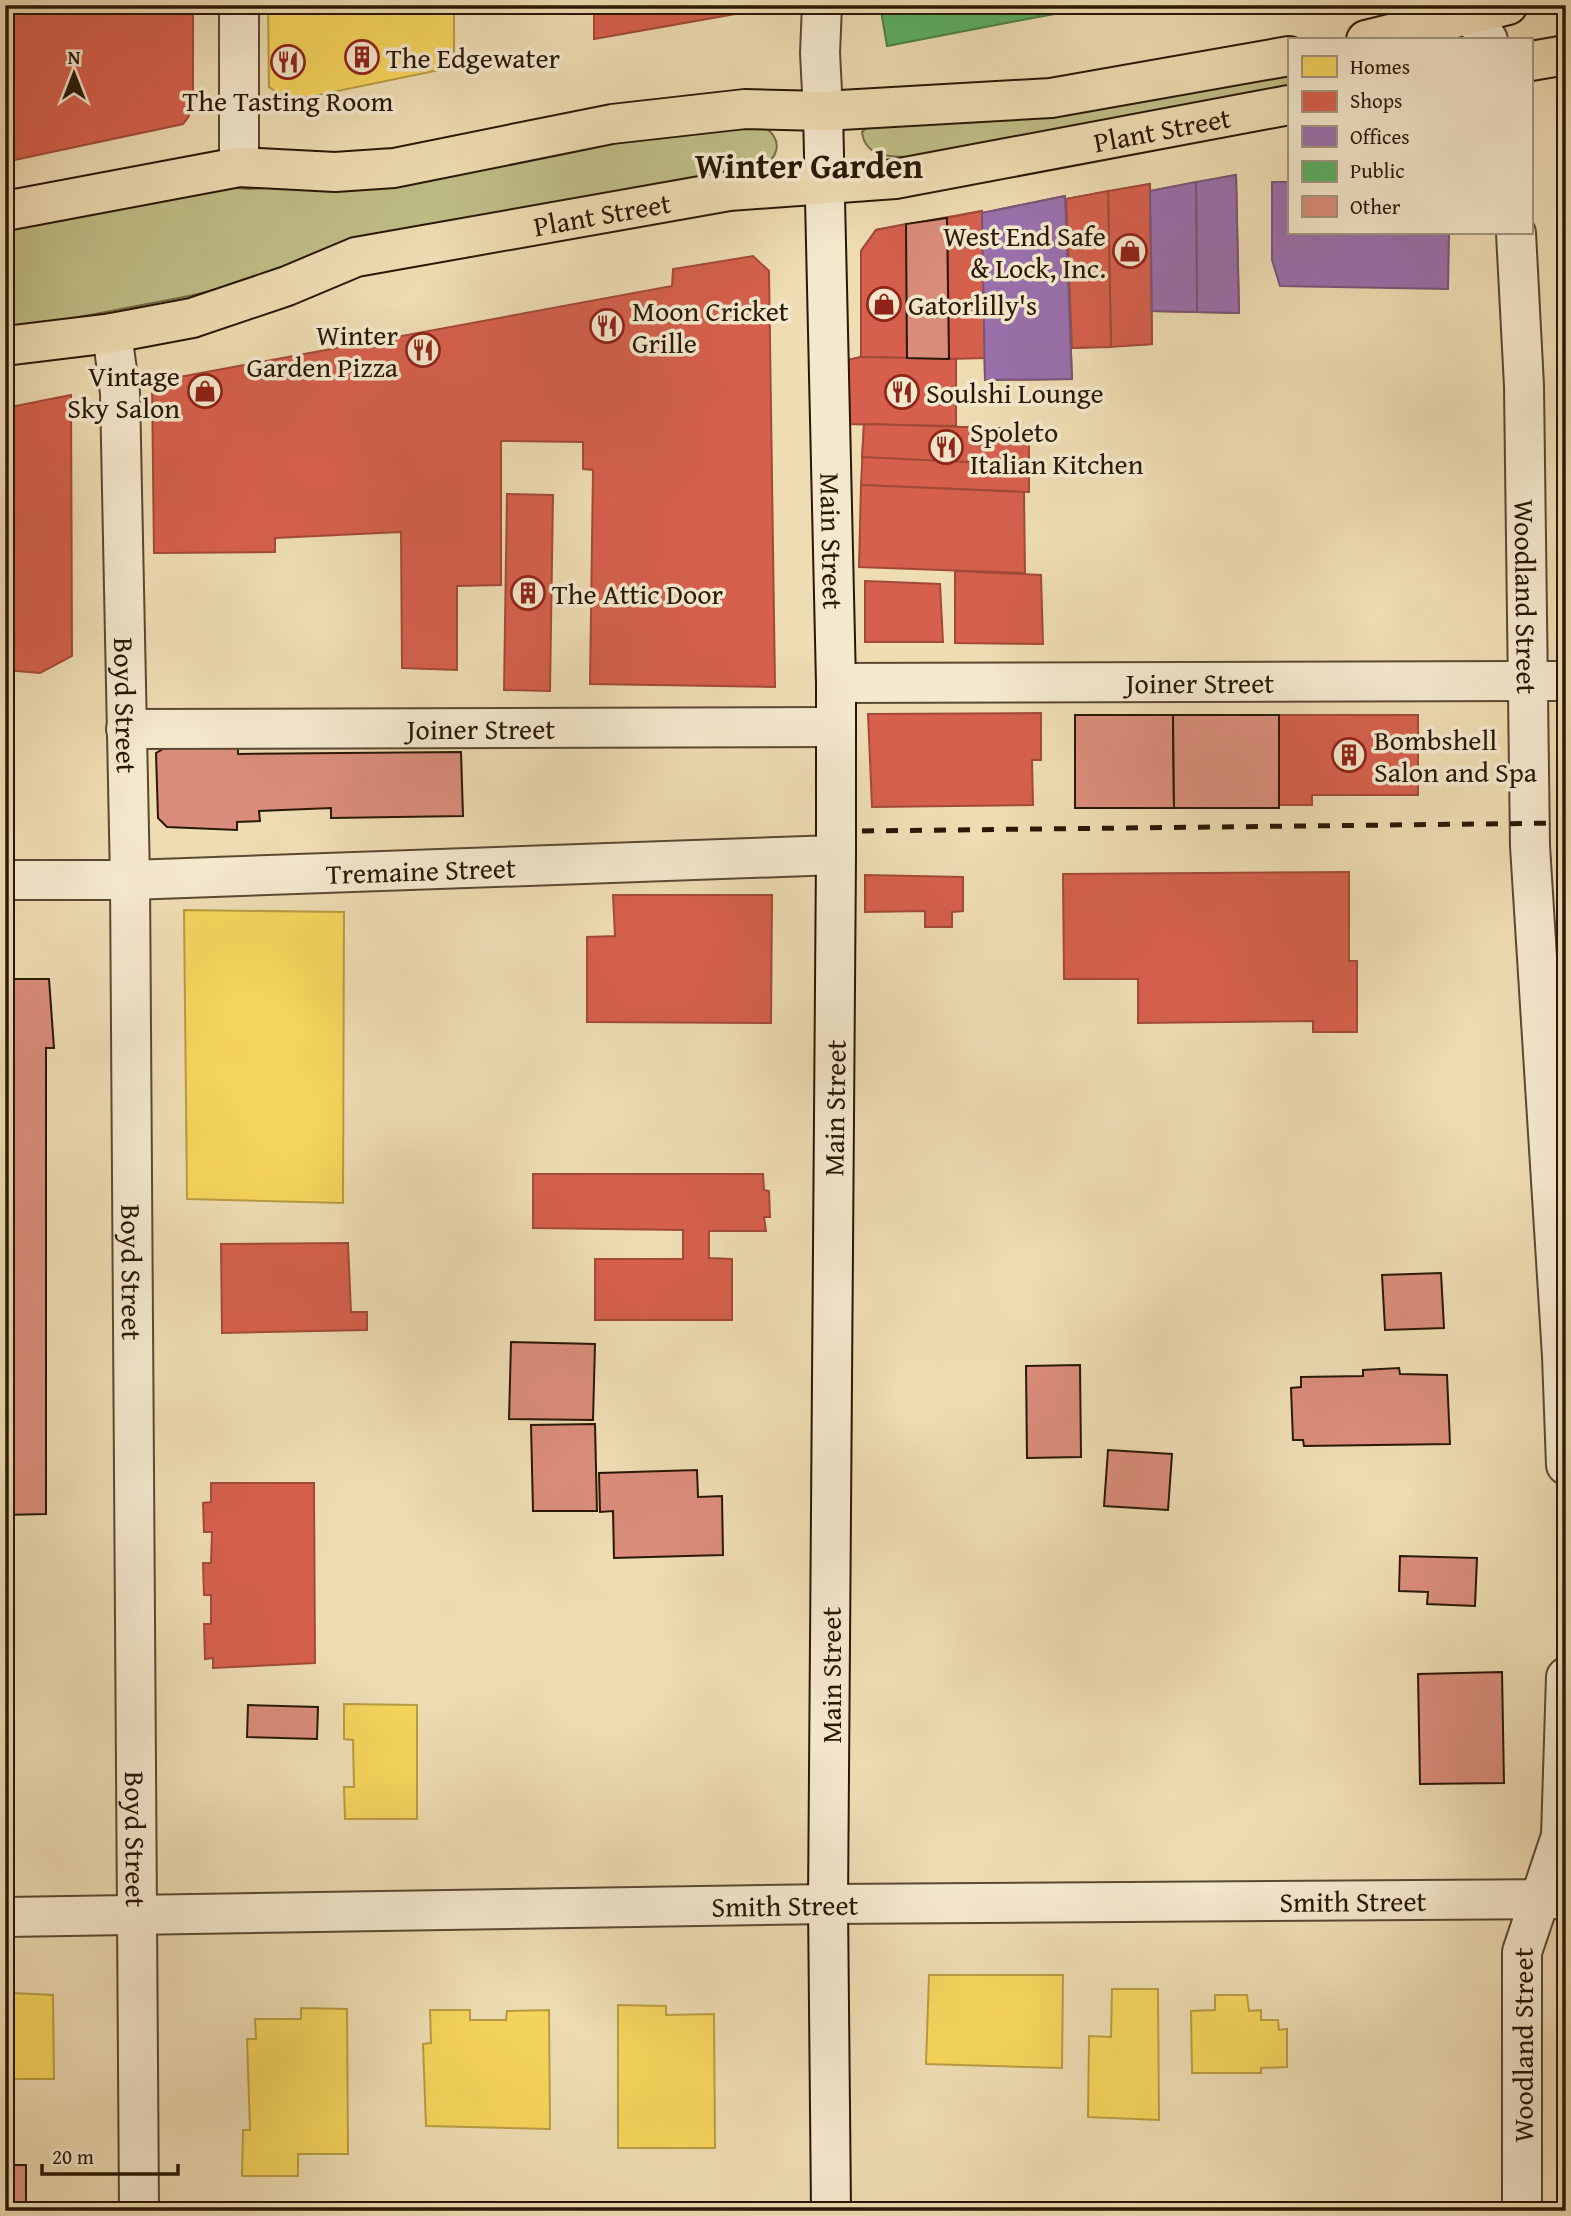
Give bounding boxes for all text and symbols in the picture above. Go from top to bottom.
place label: The Edgewater [386,37,561,78]
north arrow [38,38,108,108]
building icon: The Edgewater [343,38,381,76]
legend [1288,38,1532,234]
text: N [68,43,81,71]
restaurant icon: The Tasting Room [269,43,307,81]
text: Homes [1350,51,1410,82]
place label: The Tasting Room [183,80,394,121]
text: Shops [1350,85,1402,116]
street label: Plant Street [1090,96,1234,162]
text: Offices [1350,121,1410,152]
district label: Winter Garden [695,140,924,191]
text: Public [1350,155,1405,186]
street label: Plant Street [530,181,674,246]
text: Other [1350,191,1401,222]
place label: West End Safe & Lock, Inc. [943,215,1106,288]
shop icon: West End Safe & Lock, Inc. [1111,232,1149,270]
place label: Gatorlilly's [908,284,1037,325]
shop icon: Gatorlilly's [865,285,903,323]
place label: Moon Cricket Grille [632,290,789,363]
restaurant icon: Moon Cricket Grille [588,307,626,345]
place label: Winter Garden Pizza [246,314,399,387]
restaurant icon: Winter Garden Pizza [404,331,442,369]
place label: Vintage Sky Salon [67,355,180,428]
shop icon: Vintage Sky Salon [186,372,224,410]
place label: Soulshi Lounge [926,372,1104,413]
restaurant icon: Soulshi Lounge [883,373,921,411]
place label: Spoleto Italian Kitchen [970,411,1144,484]
restaurant icon: Spoleto Italian Kitchen [927,428,965,466]
street label: Main Street [811,472,855,610]
street label: Woodland Street [1505,499,1549,695]
place label: The Attic Door [552,573,723,614]
building icon: The Attic Door [509,574,547,612]
street label: Boyd Street [105,637,148,774]
street label: Joiner Street [1123,661,1274,703]
street label: Joiner Street [404,707,555,749]
place label: Bombshell Salon and Spa [1374,719,1538,792]
building icon: Bombshell Salon and Spa [1330,736,1368,774]
street label: Tremaine Street [325,846,517,894]
street label: Main Street [812,1039,856,1177]
street label: Boyd Street [112,1204,154,1341]
street label: Main Street [810,1607,851,1743]
street label: Boyd Street [116,1771,157,1908]
street label: Smith Street [1279,1879,1427,1921]
street label: Smith Street [711,1883,859,1926]
street label: Woodland Street [1502,1947,1543,2143]
scale bar [42,2132,178,2176]
text: 20 m [52,2141,94,2172]

